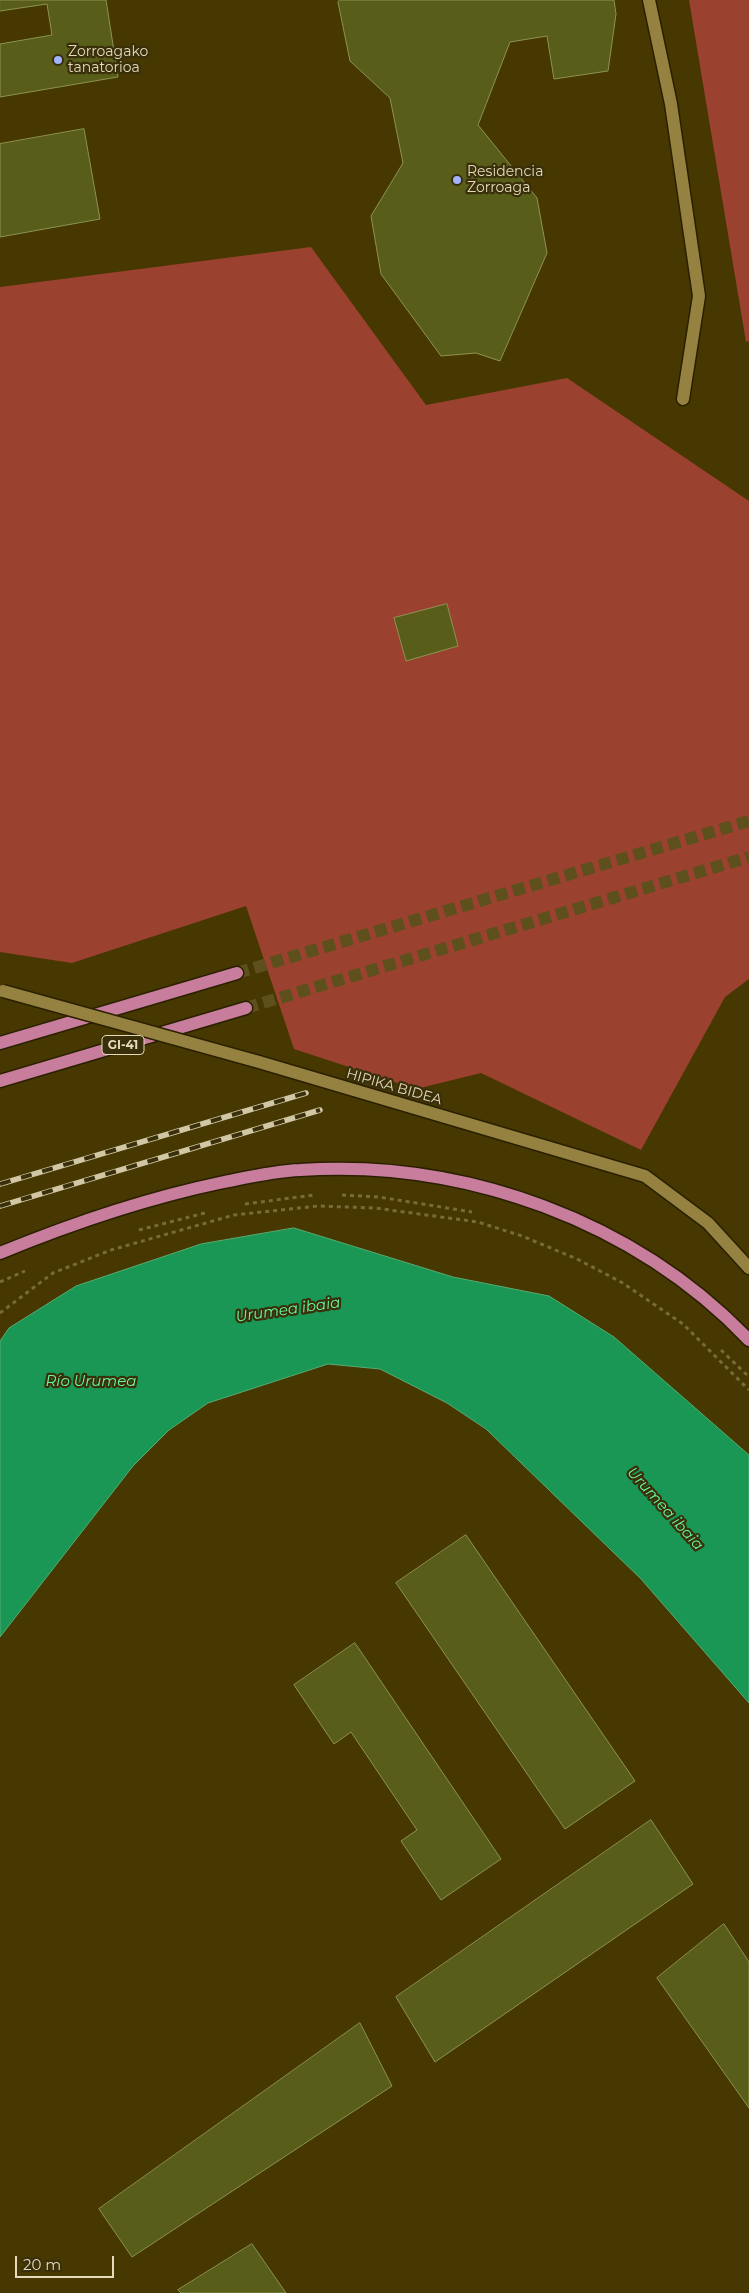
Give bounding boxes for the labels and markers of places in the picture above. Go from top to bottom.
place label: Zorroagako tanatorioa [68,44,148,76]
marker: Zorroagako tanatorioa [52,54,64,66]
place label: Residencia Zorroaga [467,164,543,196]
marker: Residencia Zorroaga [451,174,463,186]

